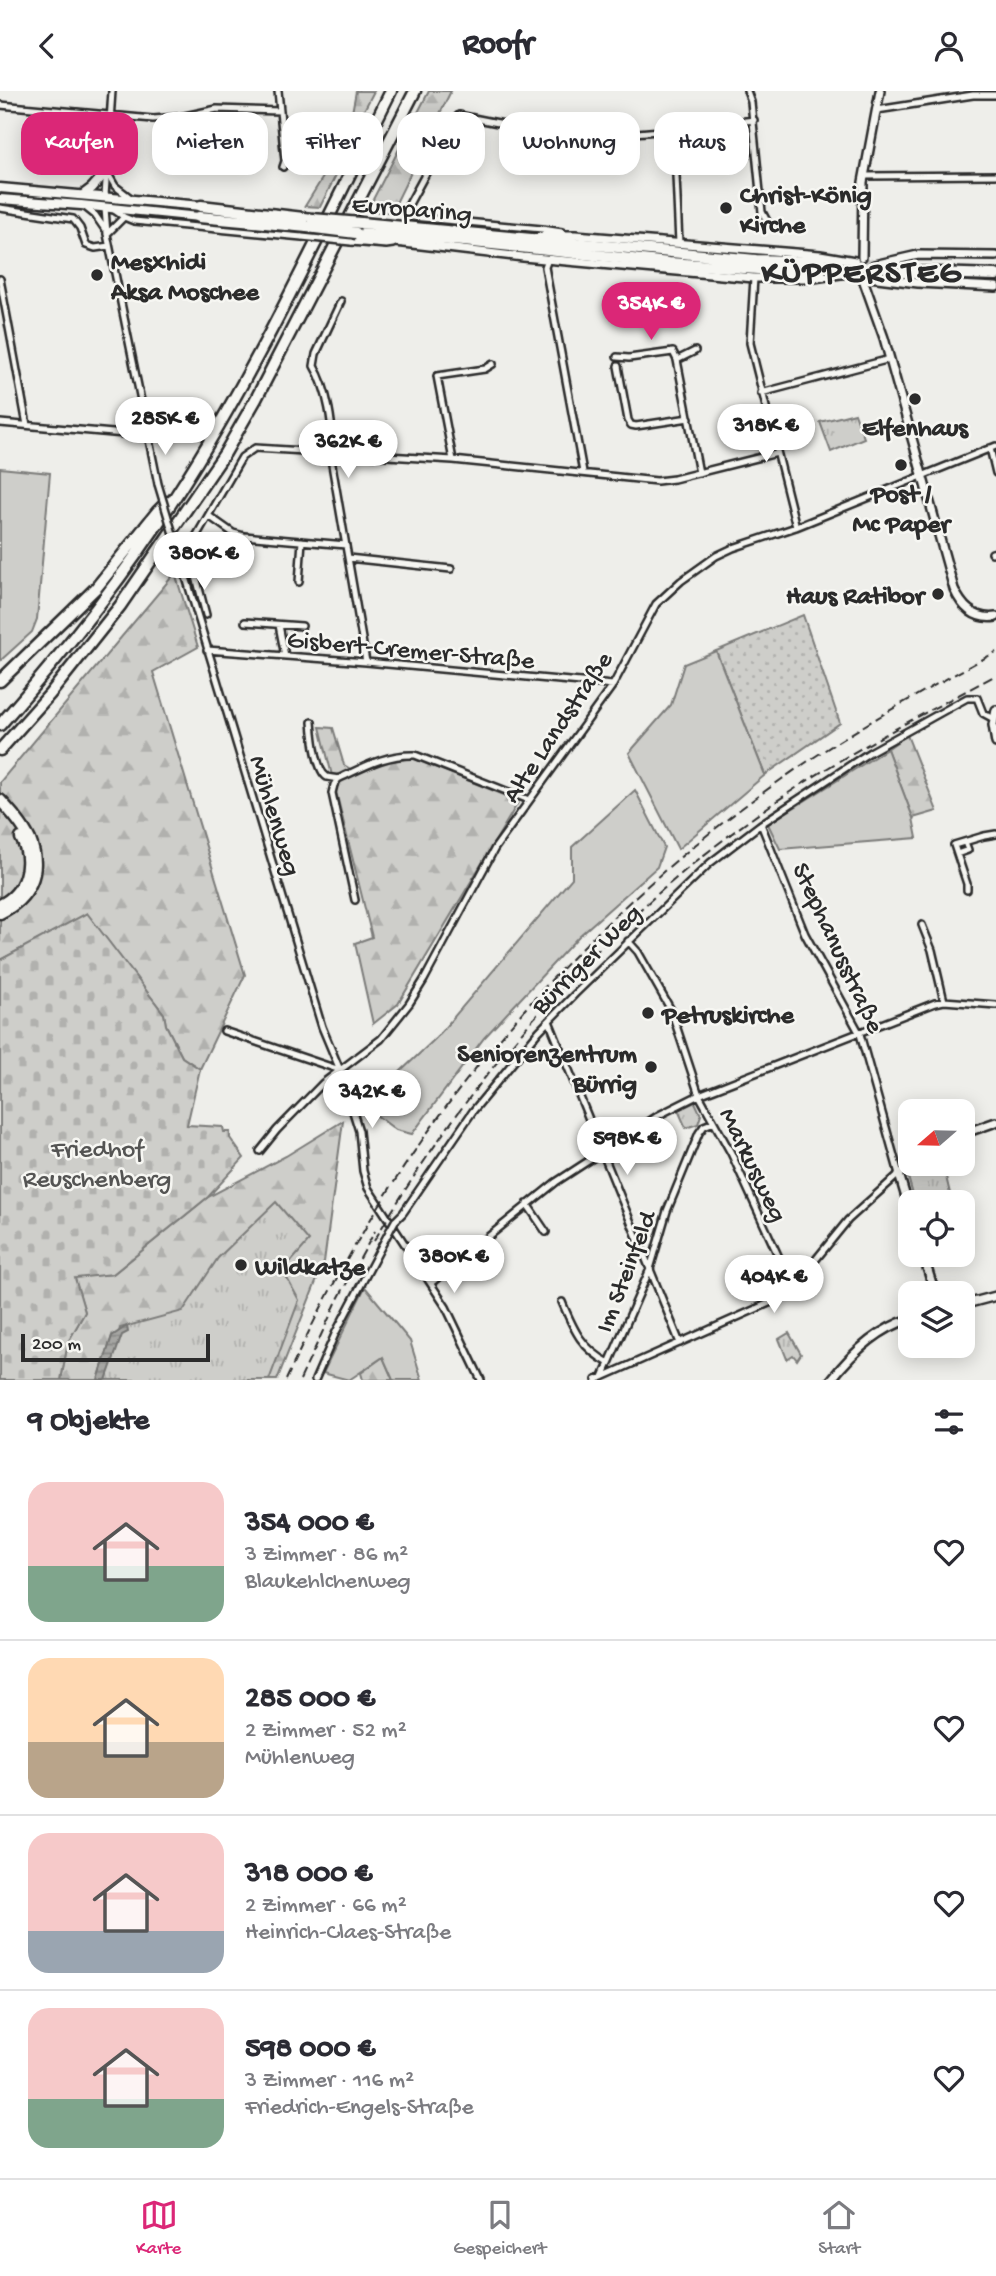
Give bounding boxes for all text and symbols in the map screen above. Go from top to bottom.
icon: back [28,27,66,65]
text: Roofr [462,27,534,65]
icon: person [930,27,968,65]
chip: Kaufen [21,112,138,175]
chip: Mieten [152,112,268,175]
chip: Filter [282,112,383,175]
chip: Neu [397,112,485,175]
chip: Wohnung [499,112,640,175]
chip: Haus [654,112,749,175]
place label: Christ-König Kirche [739,182,872,243]
street label: Europaring [350,191,473,232]
marker: Christ-König Kirche [718,200,734,216]
place label: Mesxhidi Aksa Moschee [110,249,260,310]
district label: KÜPPERSTEG [761,256,963,294]
marker: Mesxhidi Aksa Moschee [89,267,105,283]
pin: 354K € [594,282,708,342]
text: 354K € [618,291,684,318]
marker: Elfenhaus [907,391,923,407]
pin: 285K € [108,397,222,457]
pin: 318K € [709,405,823,464]
text: 285K € [131,406,199,433]
text: 318K € [733,413,799,440]
place label: Elfenhaus [862,415,969,446]
pin: 362K € [291,421,405,480]
text: 362K € [315,429,381,456]
marker: Post / Mc Paper [893,457,909,473]
place label: Post / Mc Paper [852,481,952,542]
pin: 380K € [147,533,261,592]
text: 380K € [169,541,239,568]
place label: Haus Ratibor [786,583,927,614]
marker: Haus Ratibor [930,586,946,602]
street label: Gisbert-Cremer-Straße [286,626,536,679]
street label: Alte Landstraße [498,646,622,810]
street label: Mühlenweg [240,752,306,880]
street label: Stephanusstraße [783,859,889,1040]
street label: Bürriger Weg [526,900,650,1024]
place label: Petruskirche [660,1002,796,1033]
marker: Petruskirche [640,1005,656,1021]
place label: Seniorenzentrum Bürrig [457,1041,638,1102]
marker: Seniorenzentrum Bürrig [643,1059,659,1075]
pin: 342K € [315,1070,429,1130]
text: 342K € [339,1079,405,1106]
north arrow [898,1099,975,1176]
map controls [898,1099,975,1358]
street label: Markusweg [710,1104,792,1228]
pin: 598K € [570,1117,684,1177]
text: 598K € [593,1126,661,1153]
park label: Friedhof Reuschenberg [23,1136,171,1197]
button: locate [898,1190,975,1267]
street label: Im Steinfeld [591,1206,666,1338]
pin: 380K € [397,1235,511,1295]
text: 380K € [419,1244,489,1271]
place label: Wildkatze [254,1254,367,1285]
pin: 404K € [717,1255,831,1315]
marker: Wildkatze [233,1257,249,1273]
text: 404K € [741,1264,807,1291]
button: layers [898,1281,975,1358]
scale bar [21,1331,210,1363]
text: 200 m [32,1334,81,1357]
icon: filters [930,1403,968,1441]
text: 9 Objekte [28,1405,149,1440]
text: 354 000 € [245,1507,374,1542]
icon: home [84,1510,168,1594]
icon: heart [930,1533,968,1571]
text: 3 Zimmer · 86 m² [245,1542,408,1569]
text: Blaukehlchenweg [245,1569,411,1596]
text: 285 000 € [245,1683,375,1718]
icon: home [84,1686,168,1770]
icon: heart [930,1709,968,1747]
text: 2 Zimmer · 52 m² [245,1718,407,1745]
text: Mühlenweg [245,1745,355,1772]
text: 318 000 € [245,1858,372,1893]
icon: home [84,1861,168,1945]
icon: heart [930,1884,968,1922]
text: 2 Zimmer · 66 m² [245,1893,407,1920]
text: Heinrich-Claes-Straße [245,1920,451,1947]
text: 598 000 € [245,2033,375,2068]
icon: home [84,2036,168,2120]
icon: heart [930,2059,968,2097]
text: 3 Zimmer · 116 m² [245,2068,414,2095]
text: Friedrich-Engels-Straße [245,2095,474,2122]
tab: Karte [136,2196,181,2261]
tab: Gespeichert [453,2196,546,2261]
tab: Start [818,2196,860,2261]

